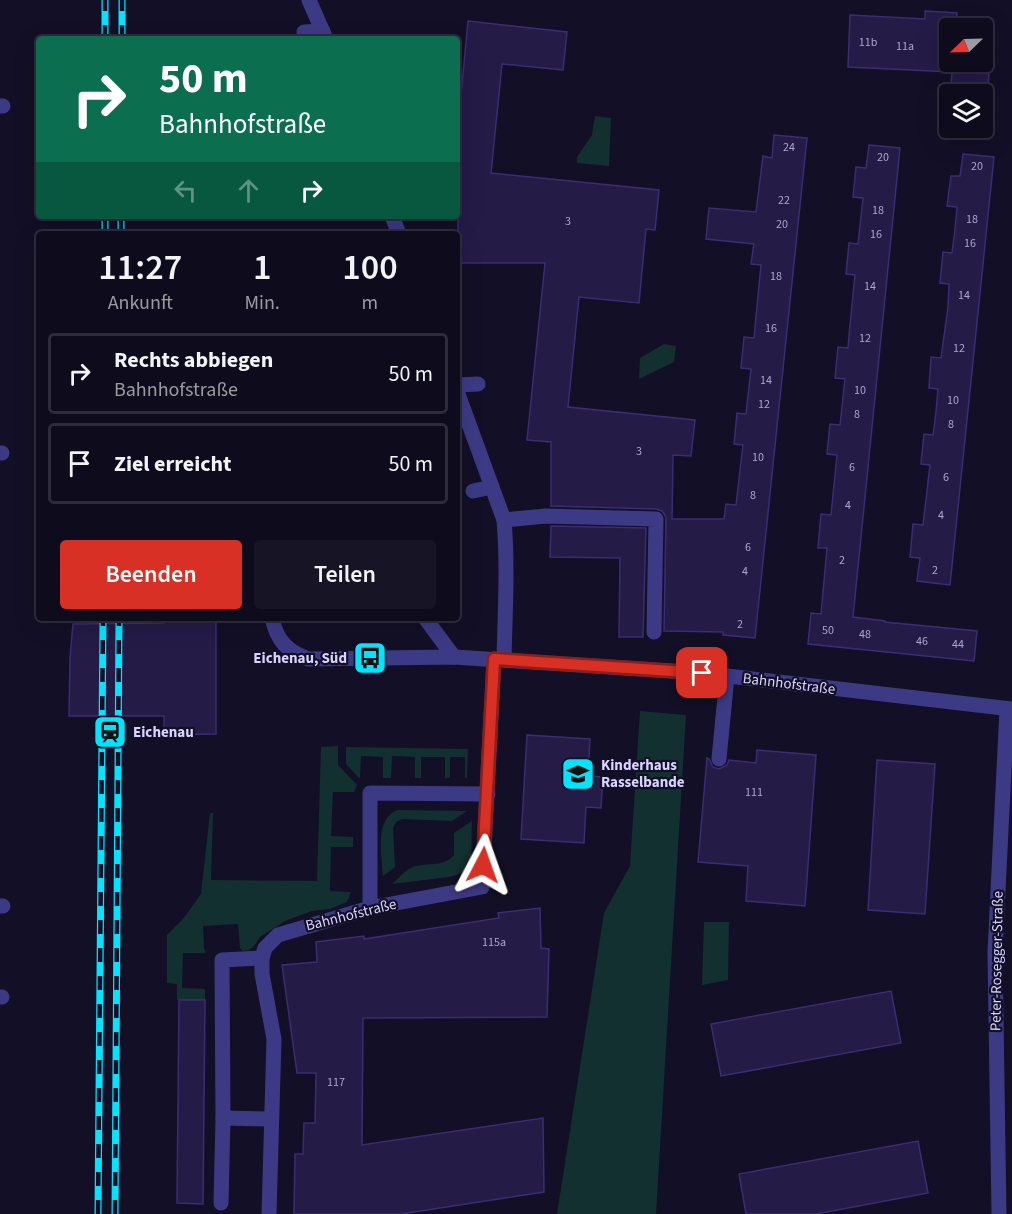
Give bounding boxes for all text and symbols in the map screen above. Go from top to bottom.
north arrow [939,18,993,72]
map controls [939,18,993,138]
house number: 11b [859,34,878,51]
house number: 11a [896,38,914,55]
text: 50 m [159,49,248,109]
icon: right [60,60,138,138]
button: layers [939,84,993,138]
text: Bahnhofstraße [159,105,326,144]
house number: 24 [783,139,795,156]
house number: 20 [877,149,889,166]
house number: 20 [971,158,983,175]
icon: left [169,174,202,207]
icon: ahead [232,174,265,207]
icon: right [295,174,328,207]
house number: 22 [778,192,790,209]
house number: 18 [872,202,884,219]
house number: 18 [966,211,978,228]
house number: 3 [565,213,571,230]
house number: 20 [776,216,788,233]
house number: 16 [870,226,882,243]
house number: 16 [964,235,976,252]
text: 11:27 [98,242,182,293]
text: 1 [253,242,271,293]
text: 100 [342,242,398,293]
house number: 18 [770,268,782,285]
house number: 14 [864,278,876,295]
house number: 14 [958,287,970,304]
text: Ankunft [108,289,173,317]
text: Min. [244,289,280,317]
text: m [362,289,378,317]
house number: 16 [765,320,777,337]
house number: 12 [859,330,871,347]
house number: 12 [953,340,965,357]
text: Rechts abbiegen [114,344,273,376]
icon: right [63,357,96,390]
text: 50 m [388,358,433,390]
house number: 14 [760,372,772,389]
text: Bahnhofstraße [114,376,238,404]
house number: 10 [854,382,866,399]
house number: 10 [947,392,959,409]
house number: 12 [758,396,770,413]
house number: 8 [854,406,860,423]
house number: 8 [948,416,954,433]
house number: 3 [636,443,642,460]
icon: arrive [63,447,96,480]
text: Ziel erreicht [114,448,232,480]
text: 50 m [388,448,433,480]
house number: 10 [752,449,764,466]
house number: 6 [849,459,855,476]
house number: 6 [943,469,949,486]
house number: 8 [750,487,756,504]
house number: 4 [845,497,851,514]
house number: 4 [938,507,944,524]
house number: 6 [745,539,751,556]
button: Beenden [60,540,242,609]
button: Teilen [254,540,436,609]
house number: 2 [839,552,845,569]
house number: 2 [932,562,938,579]
house number: 4 [742,563,748,580]
house number: 2 [737,616,743,633]
house number: 50 [822,622,834,639]
house number: 48 [859,626,871,643]
house number: 46 [916,633,928,650]
house number: 44 [952,636,964,653]
bus stop icon: Eichenau, Süd [352,640,388,676]
pin [676,647,727,698]
place label: Eichenau, Süd [253,648,347,669]
icon: arrive [685,656,718,689]
street label: Bahnhofstraße [742,668,836,700]
station icon: Eichenau [92,714,128,750]
place label: Eichenau [133,722,194,743]
place label: Kinderhaus Rasselbande [601,755,685,793]
school or university icon: Kinderhaus Rasselbande [560,756,596,792]
house number: 111 [745,784,763,801]
position arrow [451,833,515,897]
street label: Peter-Rosegger-Straße [985,891,1009,1031]
street label: Bahnhofstraße [303,894,399,936]
house number: 115a [482,934,506,951]
house number: 117 [327,1074,345,1091]

